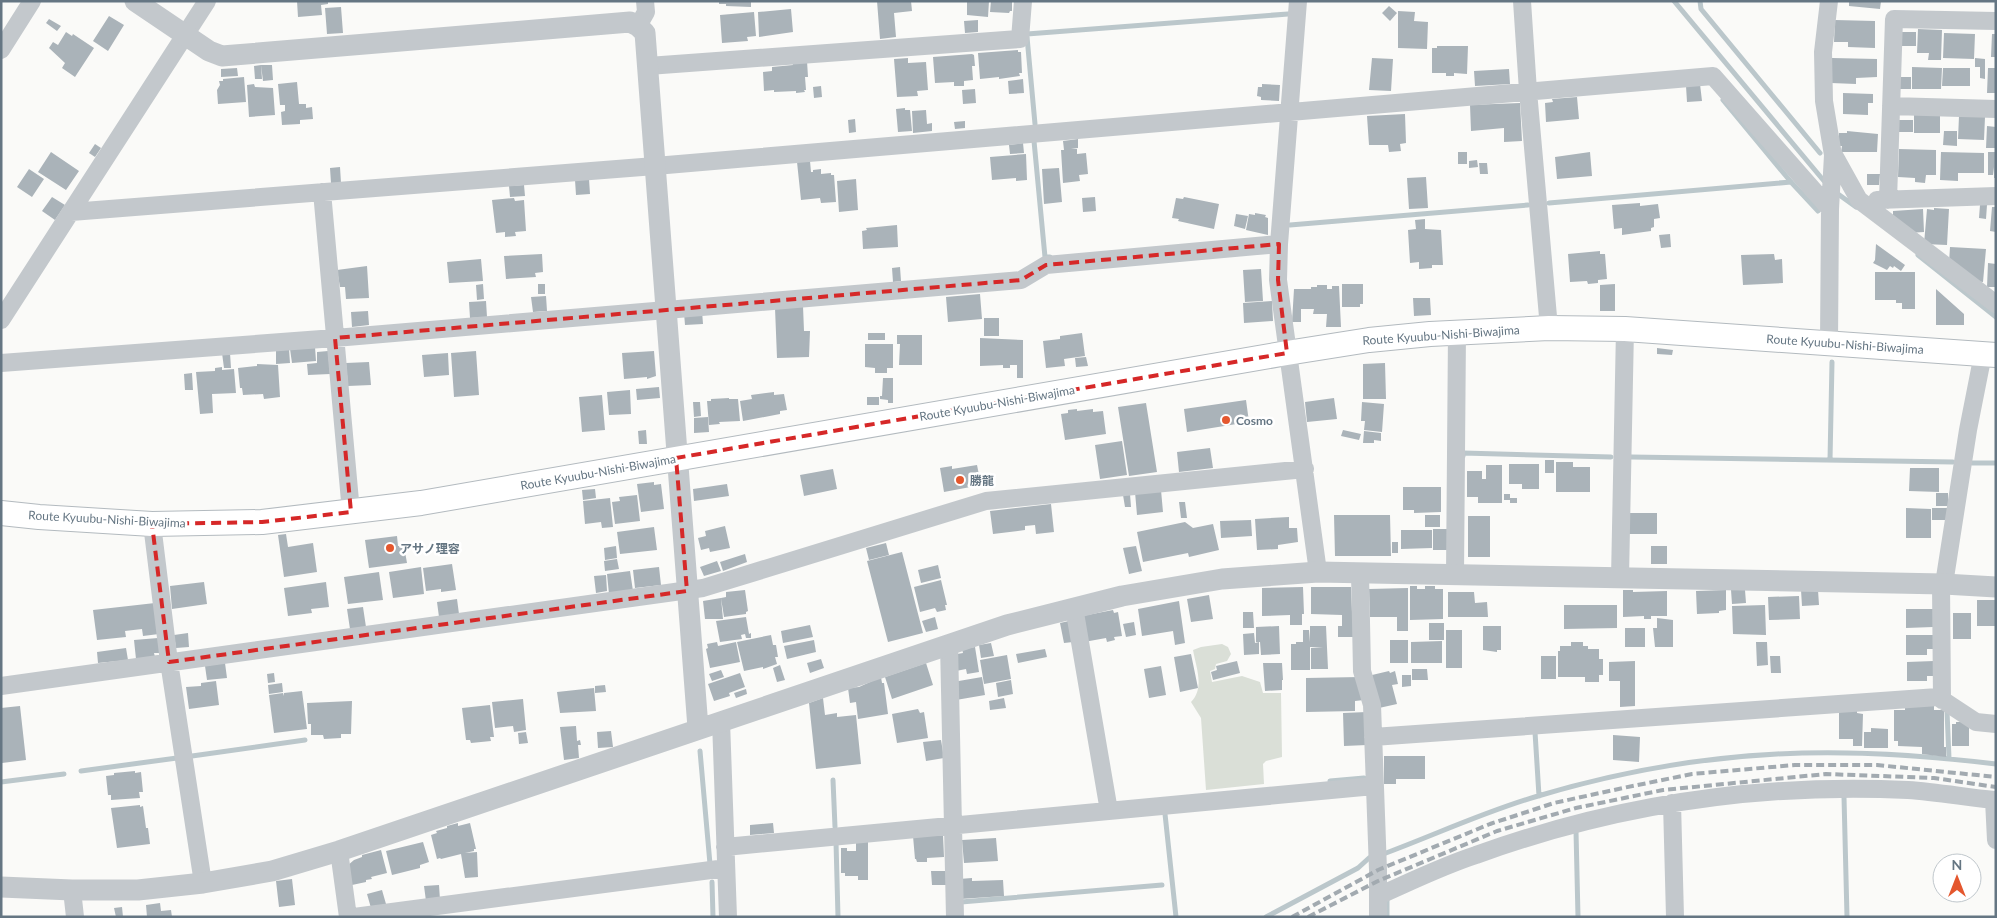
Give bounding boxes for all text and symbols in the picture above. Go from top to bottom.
street label: Route Kyuubu-Nishi-Biwajima [1362,322,1520,348]
street label: Route Kyuubu-Nishi-Biwajima [1766,331,1924,357]
street label: Route Kyuubu-Nishi-Biwajima [918,382,1076,424]
place label: Cosmo [1236,413,1273,428]
marker: Cosmo [1220,414,1232,426]
street label: Route Kyuubu-Nishi-Biwajima [519,451,677,493]
place label: 勝龍 [970,473,994,488]
marker: 勝龍 [954,474,966,486]
street label: Route Kyuubu-Nishi-Biwajima [28,507,186,531]
place label: アサノ理容 [400,541,460,556]
marker: アサノ理容 [384,542,396,554]
north arrow [1932,853,1982,903]
text: N [1952,856,1962,873]

